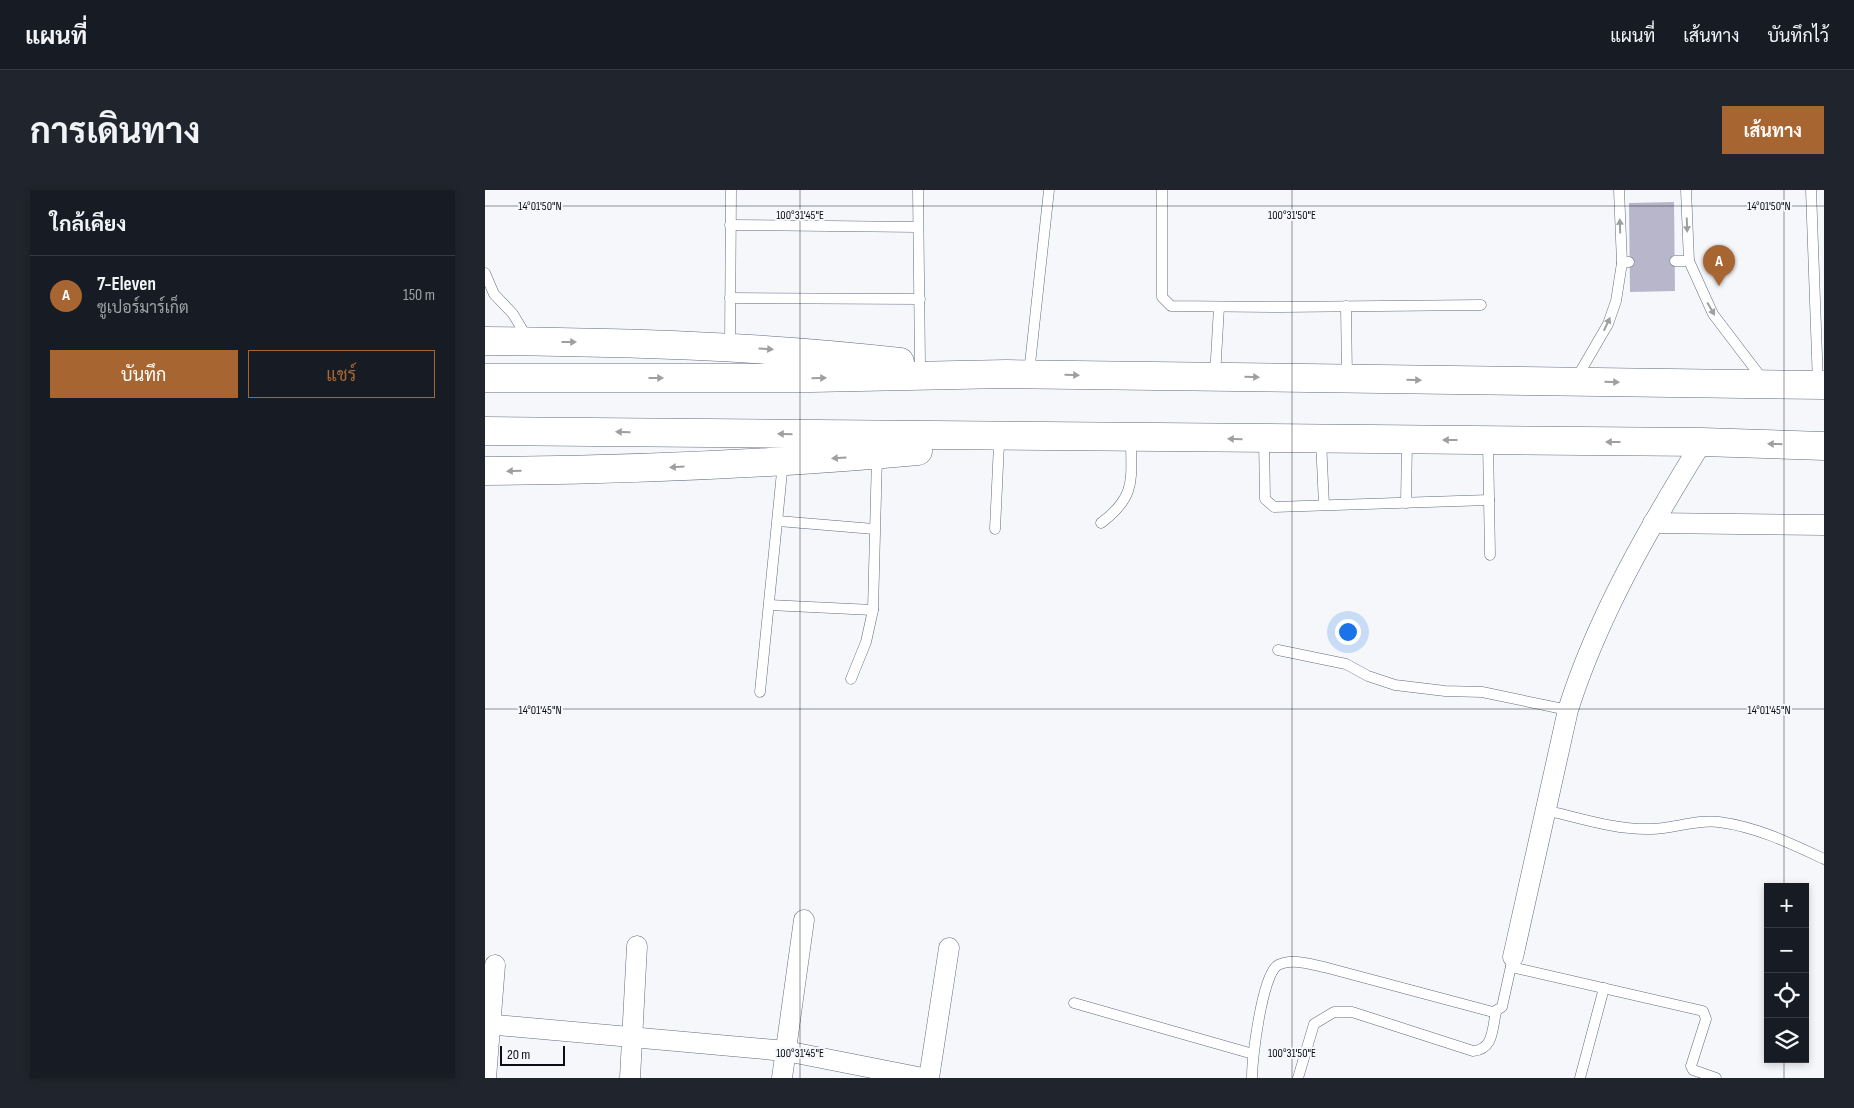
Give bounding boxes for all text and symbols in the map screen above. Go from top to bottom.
text: แผนที่ [25,22,87,51]
text: แผนที่ [1610,26,1655,47]
text: เส้นทาง [1683,26,1739,47]
text: บันทึกไว้ [1767,26,1829,47]
button: เส้นทาง [1722,106,1824,154]
text: การเดินทาง [30,111,200,154]
text: 14°01'50"N [518,199,562,214]
text: 14°01'50"N [1747,199,1791,214]
text: 100°31'45"E [776,208,824,223]
text: 100°31'50"E [1268,208,1316,223]
text: ใกล้เคียง [50,212,126,237]
one-way arrow [1616,218,1624,234]
one-way arrow [1684,218,1692,234]
pin: A [1703,245,1735,286]
text: 7-Eleven [97,273,156,296]
text: A [62,286,70,305]
text: 150 m [403,286,435,305]
text: ซูเปอร์มาร์เก็ต [97,299,189,318]
one-way arrow [1706,302,1715,315]
one-way arrow [1603,317,1611,331]
one-way arrow [561,338,577,346]
one-way arrow [758,345,774,353]
button: บันทึก [50,350,238,398]
button: แชร์ [248,350,435,398]
one-way arrow [1064,371,1080,379]
one-way arrow [1244,373,1260,381]
one-way arrow [648,374,664,382]
one-way arrow [811,374,827,382]
one-way arrow [1407,376,1423,384]
one-way arrow [1604,378,1620,386]
one-way arrow [614,428,630,436]
one-way arrow [777,430,793,438]
one-way arrow [1227,435,1243,443]
one-way arrow [1442,436,1458,444]
one-way arrow [1605,438,1621,446]
one-way arrow [1767,440,1783,448]
one-way arrow [831,454,847,462]
one-way arrow [668,463,684,471]
one-way arrow [506,467,522,475]
your location [1335,619,1361,645]
text: 14°01'45"N [518,703,562,718]
text: 14°01'45"N [1747,703,1791,718]
map controls [1764,883,1809,1063]
button: + [1764,883,1809,928]
button: − [1764,928,1809,973]
button: locate [1764,973,1809,1018]
button: layers [1764,1018,1809,1063]
scale bar [500,1043,565,1066]
text: 20 m [507,1046,530,1063]
text: 100°31'45"E [776,1046,824,1061]
text: 100°31'50"E [1268,1046,1316,1061]

